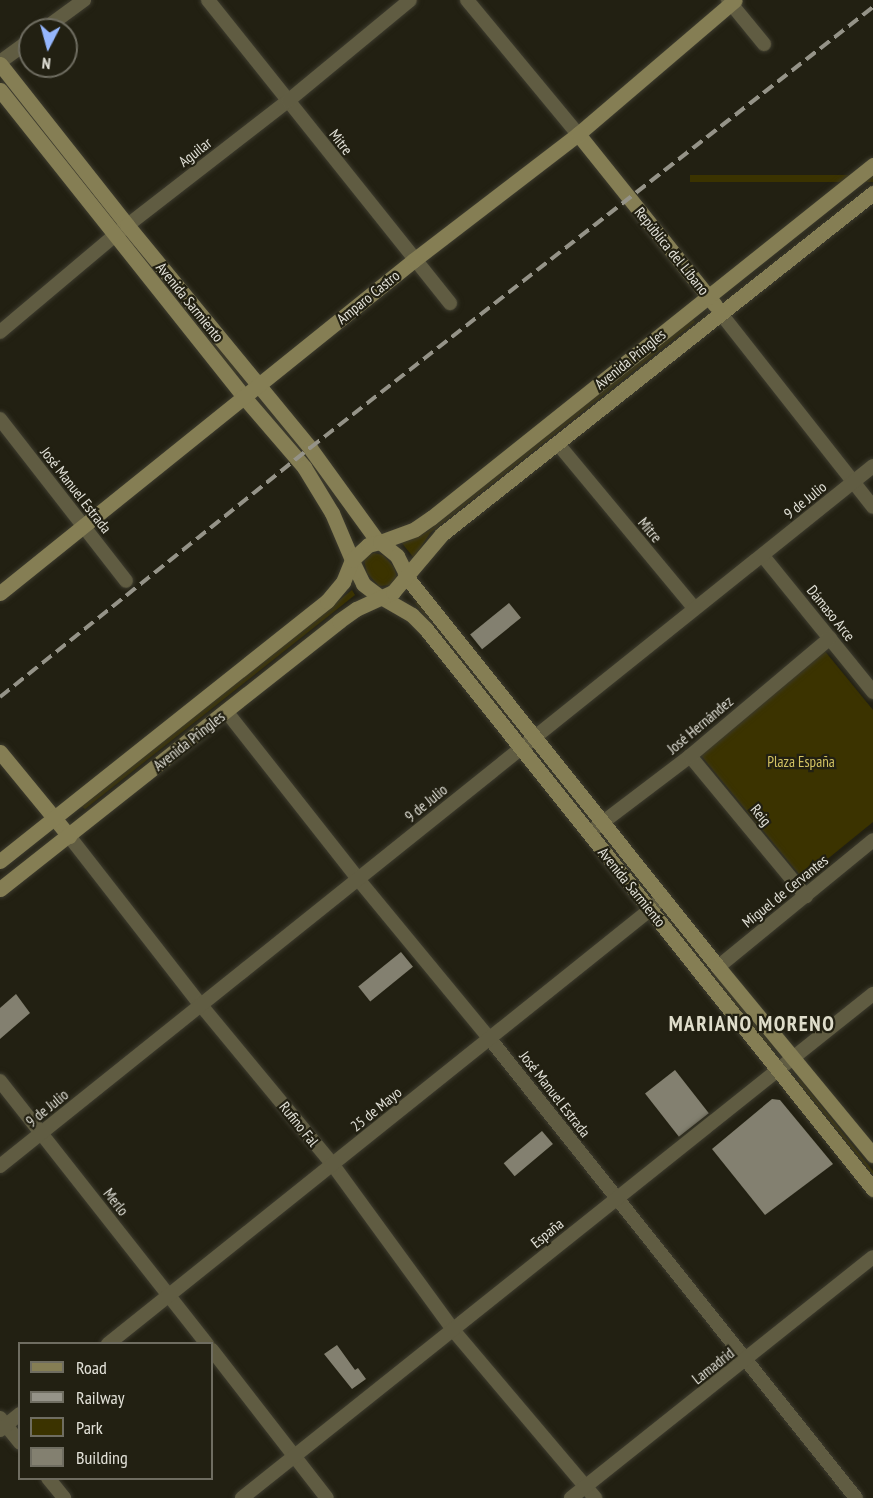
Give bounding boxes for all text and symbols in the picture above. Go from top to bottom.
north arrow [18,18,78,78]
text: N [41,54,52,74]
street label: Mitre [326,126,356,158]
street label: Aguilar [175,134,215,170]
street label: República del Líbano [631,203,713,299]
street label: Avenida Sarmiento [152,259,228,345]
street label: Amparo Castro [333,266,403,328]
street label: Avenida Pringles [591,325,669,393]
street label: José Manuel Estrada [37,443,115,537]
street label: 9 de Julio [780,478,830,522]
street label: Mitre [634,514,666,546]
street label: Dámaso Arce [803,581,859,645]
street label: José Hernández [664,692,736,758]
street label: Avenida Pringles [150,708,228,774]
park label: Plaza España [767,753,835,771]
street label: 9 de Julio [401,781,451,825]
street label: Reig [747,801,775,829]
street label: Avenida Sarmiento [594,844,670,930]
street label: Miguel de Cervantes [739,851,831,931]
district label: MARIANO MORENO [669,1011,835,1037]
street label: José Manuel Estrada [516,1047,594,1141]
street label: 25 de Mayo [347,1083,405,1135]
street label: 9 de Julio [22,1086,72,1130]
street label: Rufino Fal [276,1098,322,1150]
street label: Merlo [100,1185,132,1219]
street label: España [527,1214,567,1252]
legend [18,1342,213,1480]
street label: Lamadrid [688,1344,738,1388]
text: Road [76,1356,107,1379]
text: Railway [76,1386,125,1409]
text: Park [76,1416,103,1439]
text: Building [76,1446,128,1469]

